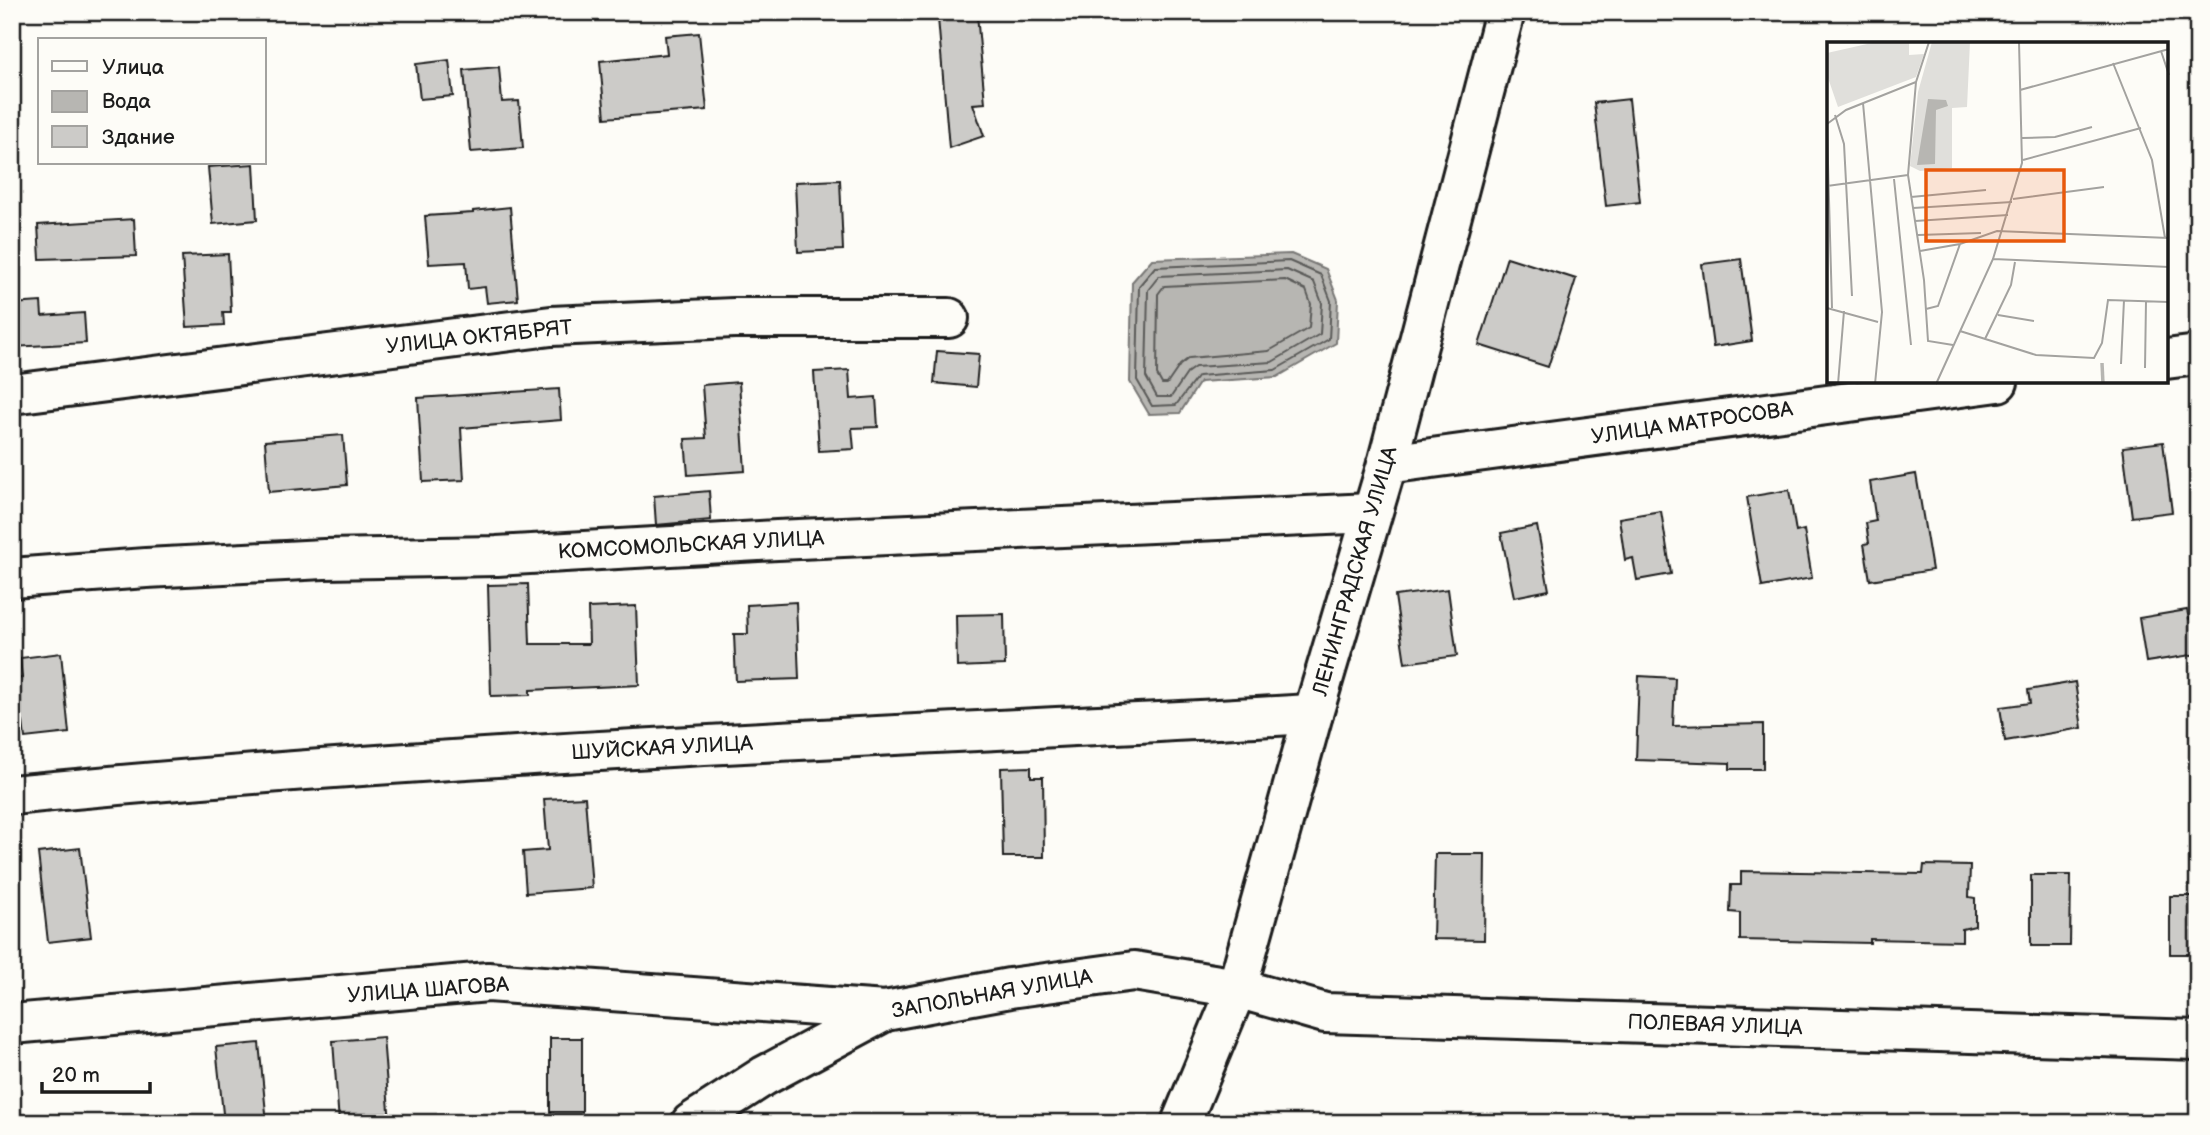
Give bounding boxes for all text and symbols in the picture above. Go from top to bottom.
legend [38,38,266,164]
inset map [1827,42,2168,383]
text: Улица [102,55,165,80]
text: Вода [102,89,151,114]
text: Здание [102,125,175,150]
street label: УЛИЦА ОКТЯБРЯТ [385,315,574,359]
street label: УЛИЦА МАТРОСОВА [1590,396,1795,450]
street label: ЛЕНИНГРАДСКАЯ УЛИЦА [1307,443,1403,700]
street label: КОМСОМОЛЬСКАЯ УЛИЦА [557,526,825,564]
street label: ШУЙСКАЯ УЛИЦА [571,731,754,765]
street label: ЗАПОЛЬНАЯ УЛИЦА [890,964,1094,1024]
street label: УЛИЦА ШАГОВА [346,972,510,1008]
street label: ПОЛЕВАЯ УЛИЦА [1627,1009,1803,1041]
scale bar [42,1051,150,1095]
text: 20 m [52,1063,100,1088]

